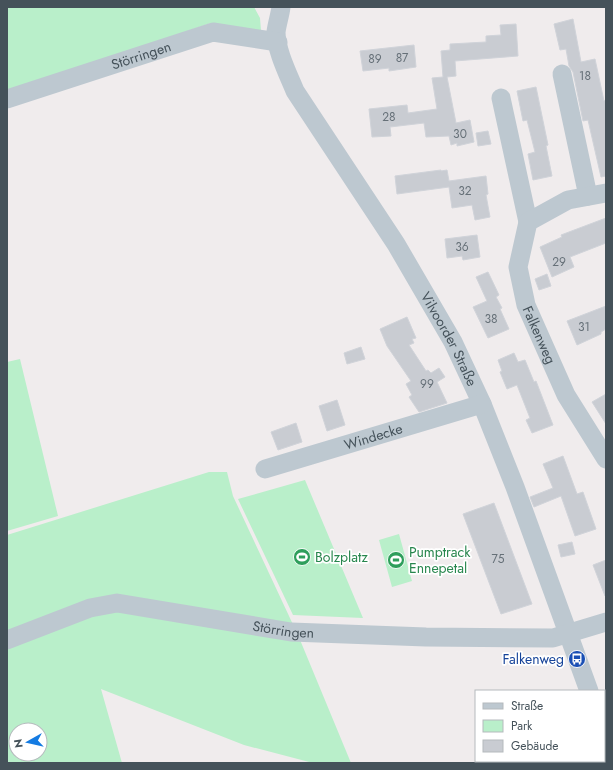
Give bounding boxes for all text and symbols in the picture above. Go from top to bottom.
street label: Störringen [109,36,174,74]
house number: 87 [396,49,409,67]
house number: 89 [368,50,382,68]
house number: 18 [579,67,591,85]
house number: 28 [382,108,396,126]
house number: 30 [453,125,467,143]
house number: 32 [458,182,472,200]
house number: 36 [455,238,469,256]
house number: 29 [552,253,566,271]
street label: Vilvoorder Straße [416,288,482,389]
street label: Falkenweg [518,303,561,367]
house number: 38 [484,310,498,328]
house number: 31 [578,318,590,336]
house number: 99 [420,375,434,393]
street label: Windecke [342,418,405,455]
place label: Pumptrack Ennepetal [409,542,471,578]
sports icon: Bolzplatz [292,547,312,567]
place label: Bolzplatz [315,547,368,567]
sports icon: Pumptrack Ennepetal [386,550,406,570]
house number: 75 [491,550,505,568]
street label: Störringen [251,616,314,643]
place label: Falkenweg [503,649,564,669]
bus stop icon: Falkenweg [567,649,587,669]
legend [475,690,605,762]
text: Straße [511,697,543,715]
text: Park [511,717,533,735]
north arrow [8,722,48,762]
text: Gebäude [511,737,558,755]
text: N [10,738,27,749]

